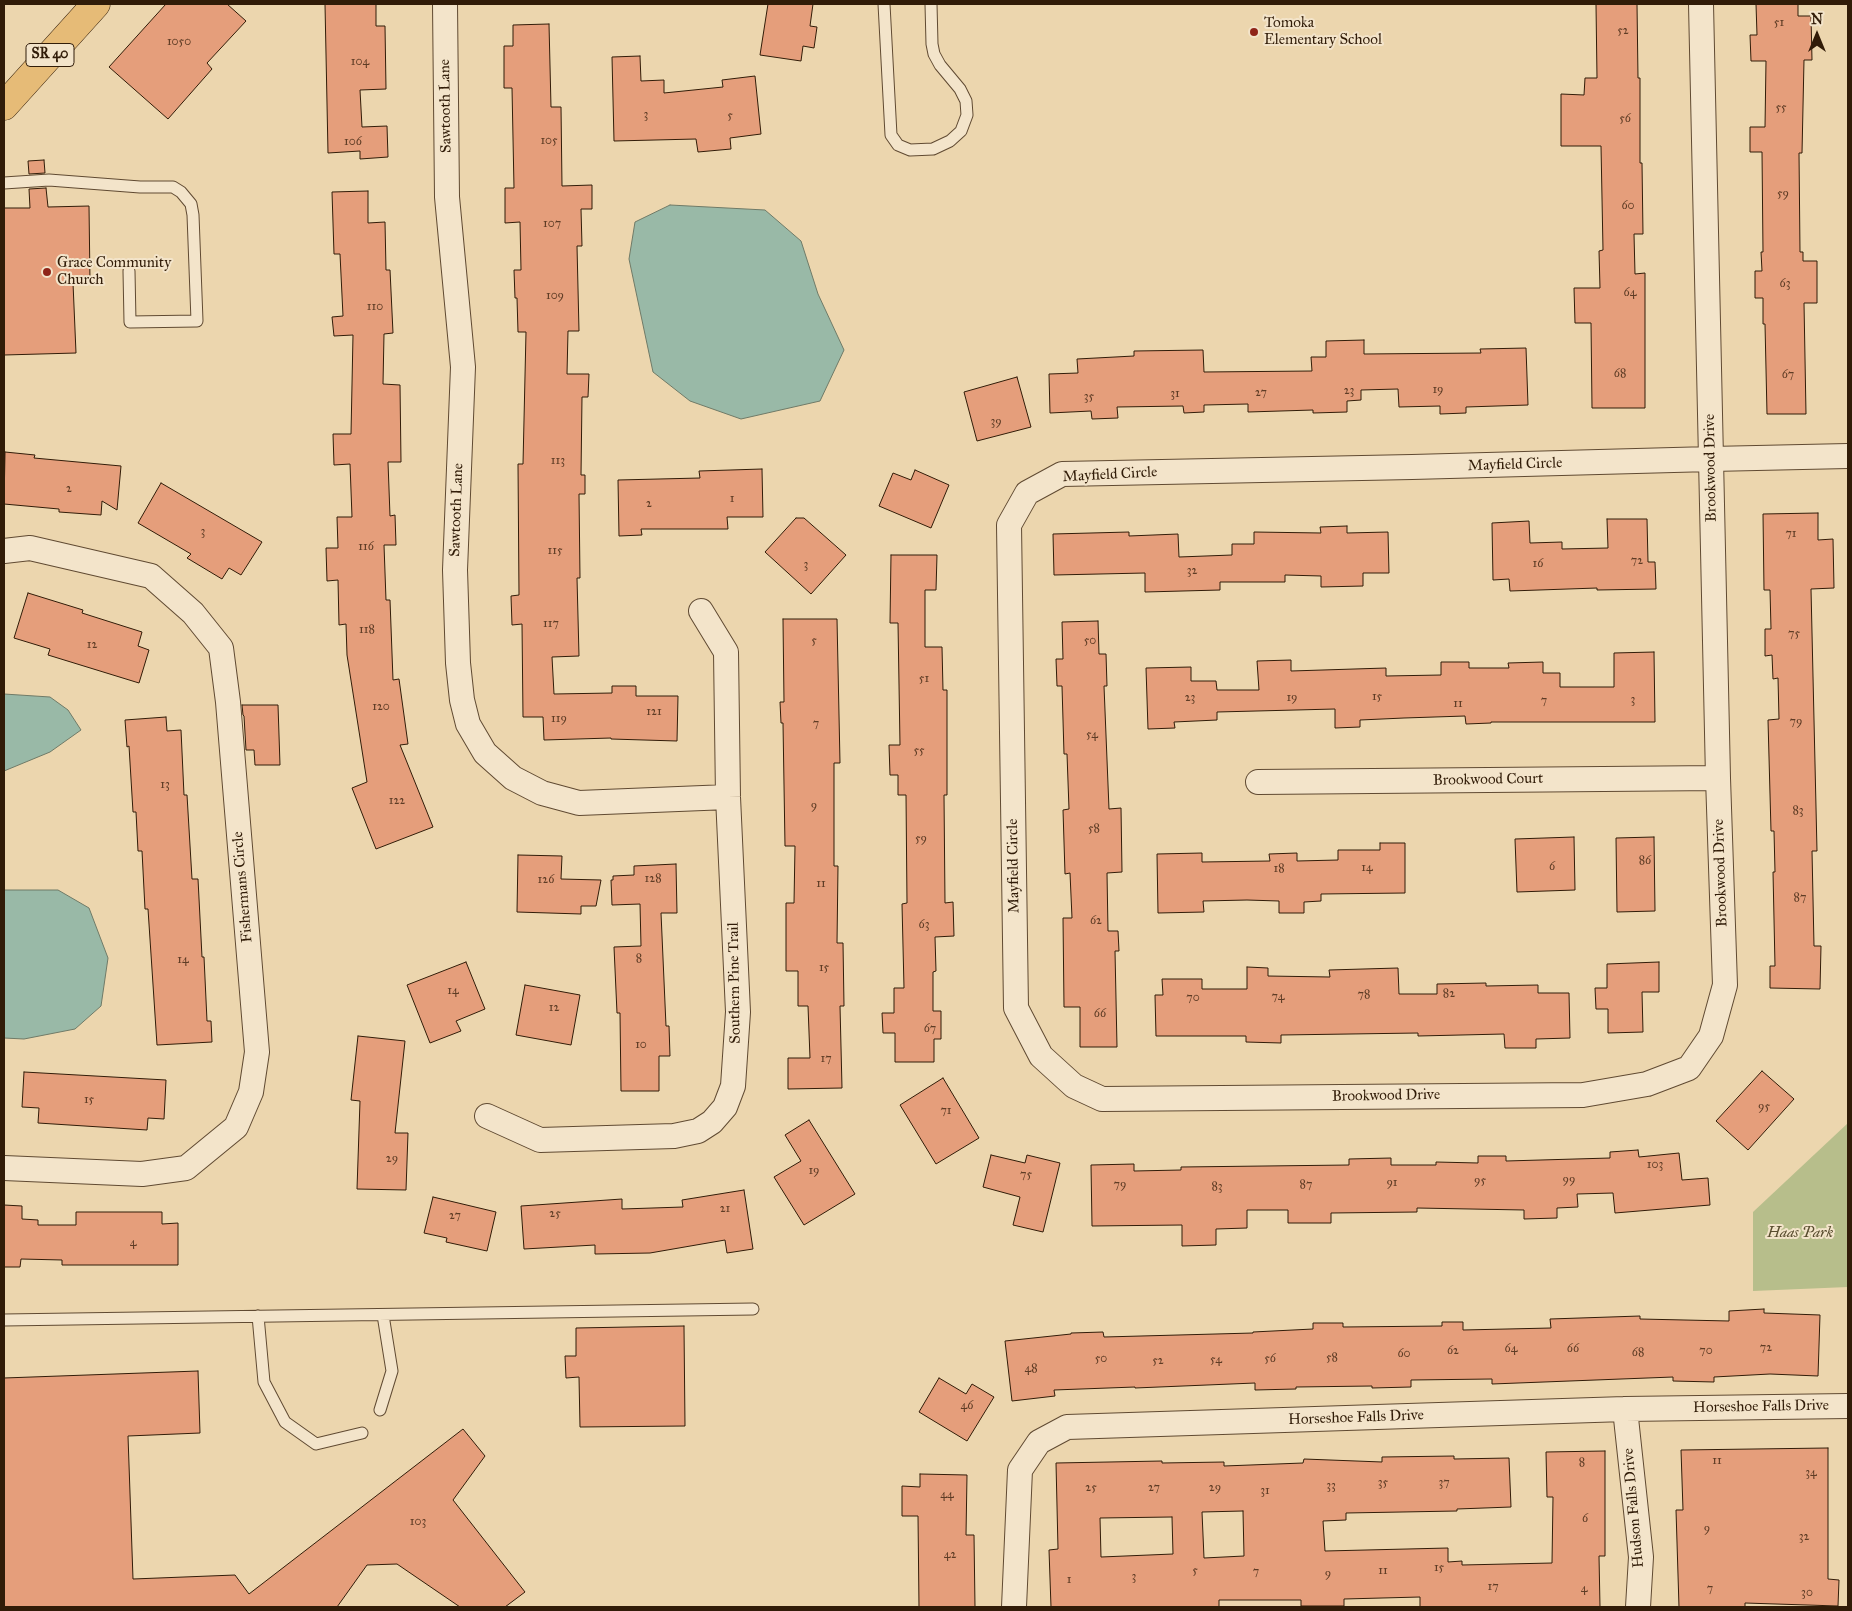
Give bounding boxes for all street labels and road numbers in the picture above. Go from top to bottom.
road number: SR 40 [26,44,74,66]
street label: Sawtooth Lane [436,59,456,153]
street label: Brookwood Drive [1701,414,1721,522]
street label: Mayfield Circle [1467,454,1563,476]
street label: Sawtooth Lane [446,463,468,557]
street label: Mayfield Circle [1062,464,1158,486]
street label: Brookwood Court [1433,770,1543,790]
street label: Mayfield Circle [1004,818,1024,914]
street label: Brookwood Drive [1710,819,1732,927]
street label: Fishermans Circle [229,831,257,943]
street label: Southern Pine Trail [725,922,745,1044]
street label: Brookwood Drive [1332,1086,1440,1106]
street label: Horseshoe Falls Drive [1693,1397,1829,1417]
street label: Horseshoe Falls Drive [1288,1407,1424,1429]
street label: Hudson Falls Drive [1620,1447,1648,1569]

